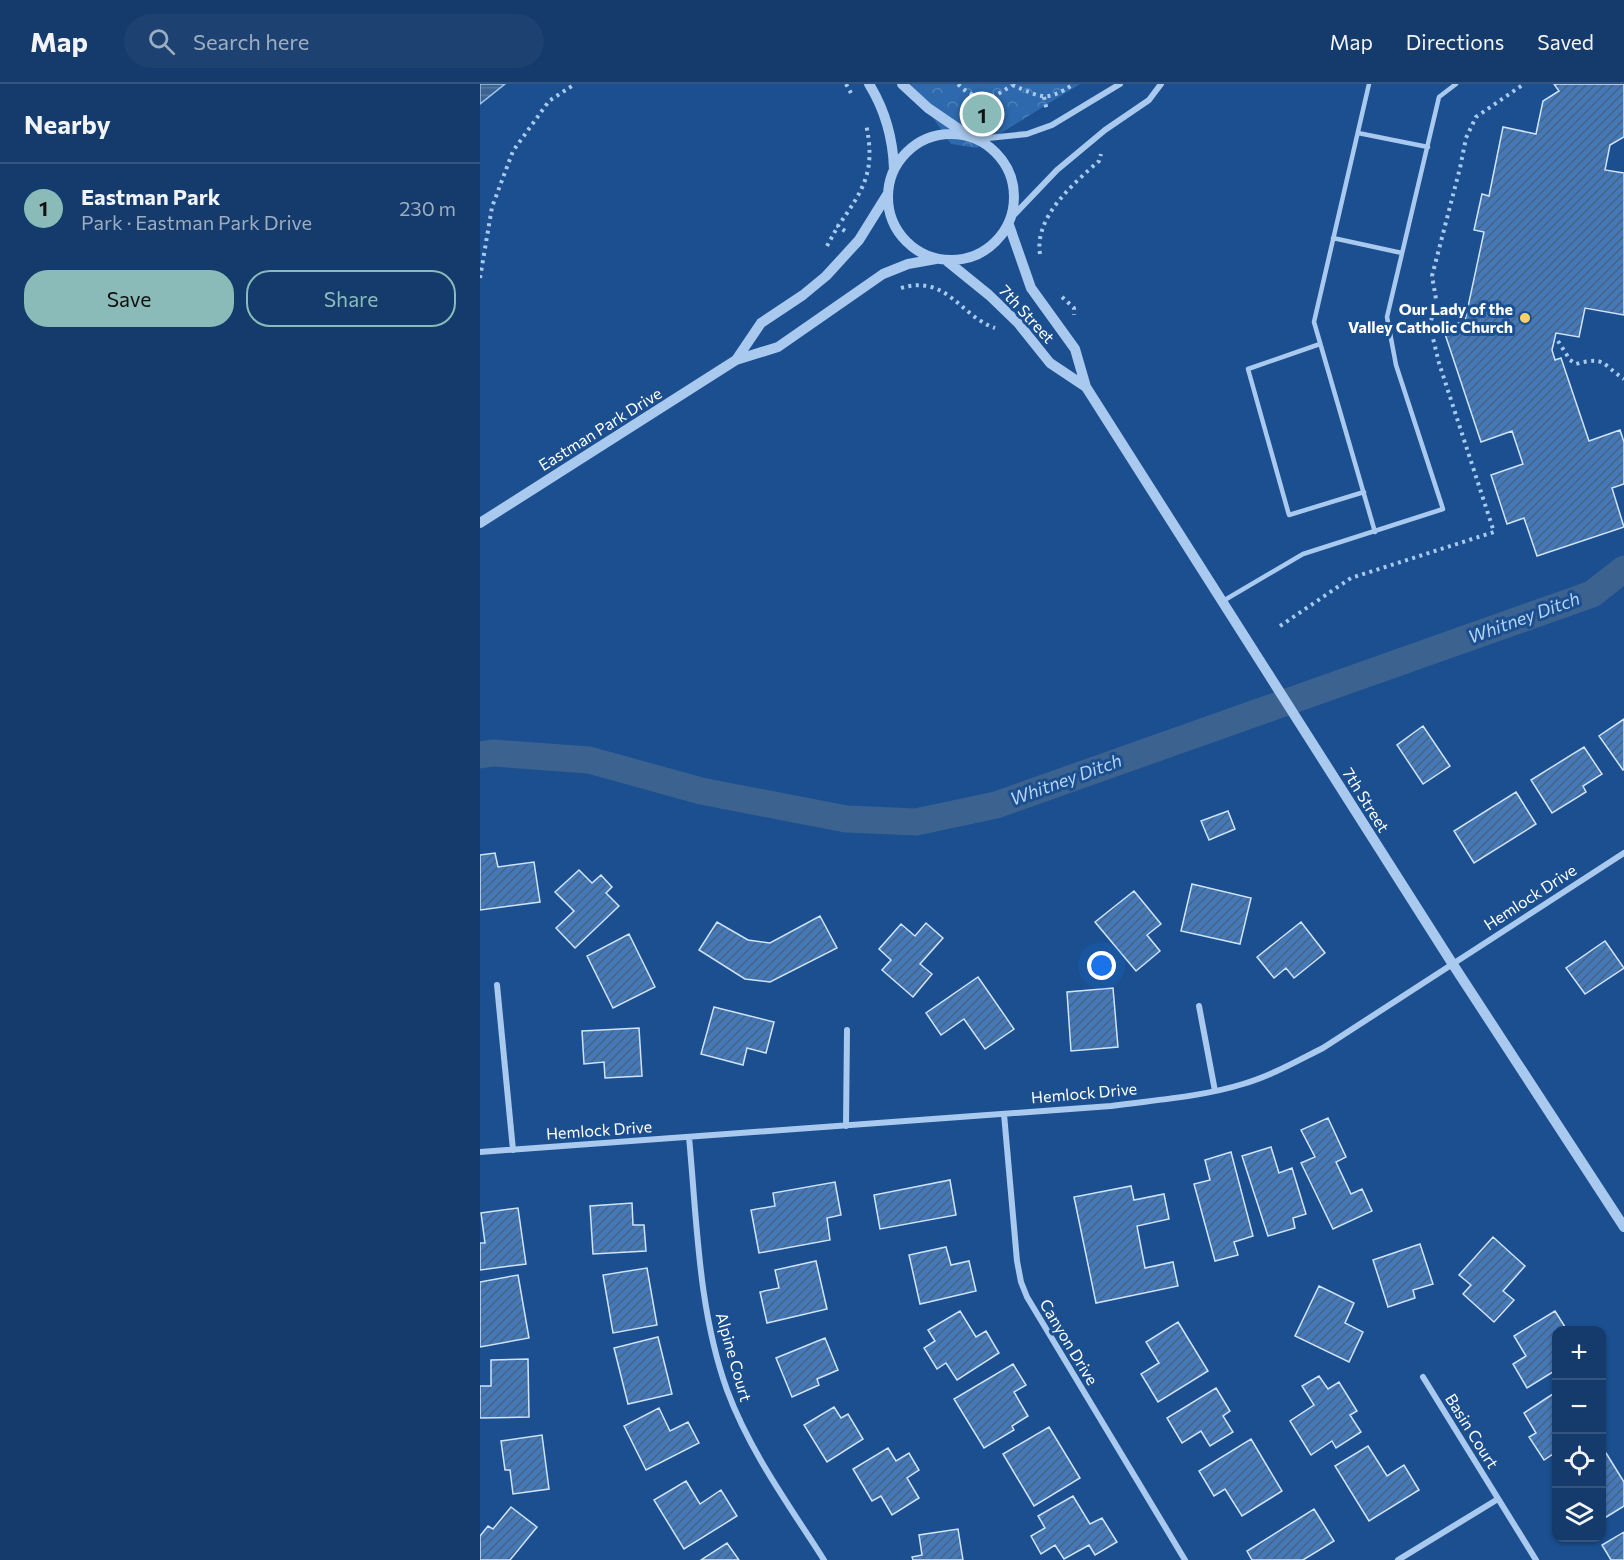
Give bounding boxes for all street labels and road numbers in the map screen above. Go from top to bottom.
street label: 7th Street [996,281,1059,347]
street label: Eastman Park Drive [535,383,665,474]
street label: 7th Street [1339,764,1394,836]
street label: Hemlock Drive [1480,860,1579,934]
street label: Hemlock Drive [1030,1078,1138,1107]
street label: Hemlock Drive [545,1116,653,1143]
street label: Canyon Drive [1036,1295,1102,1388]
street label: Alpine Court [713,1310,756,1404]
street label: Basin Court [1442,1390,1503,1472]

